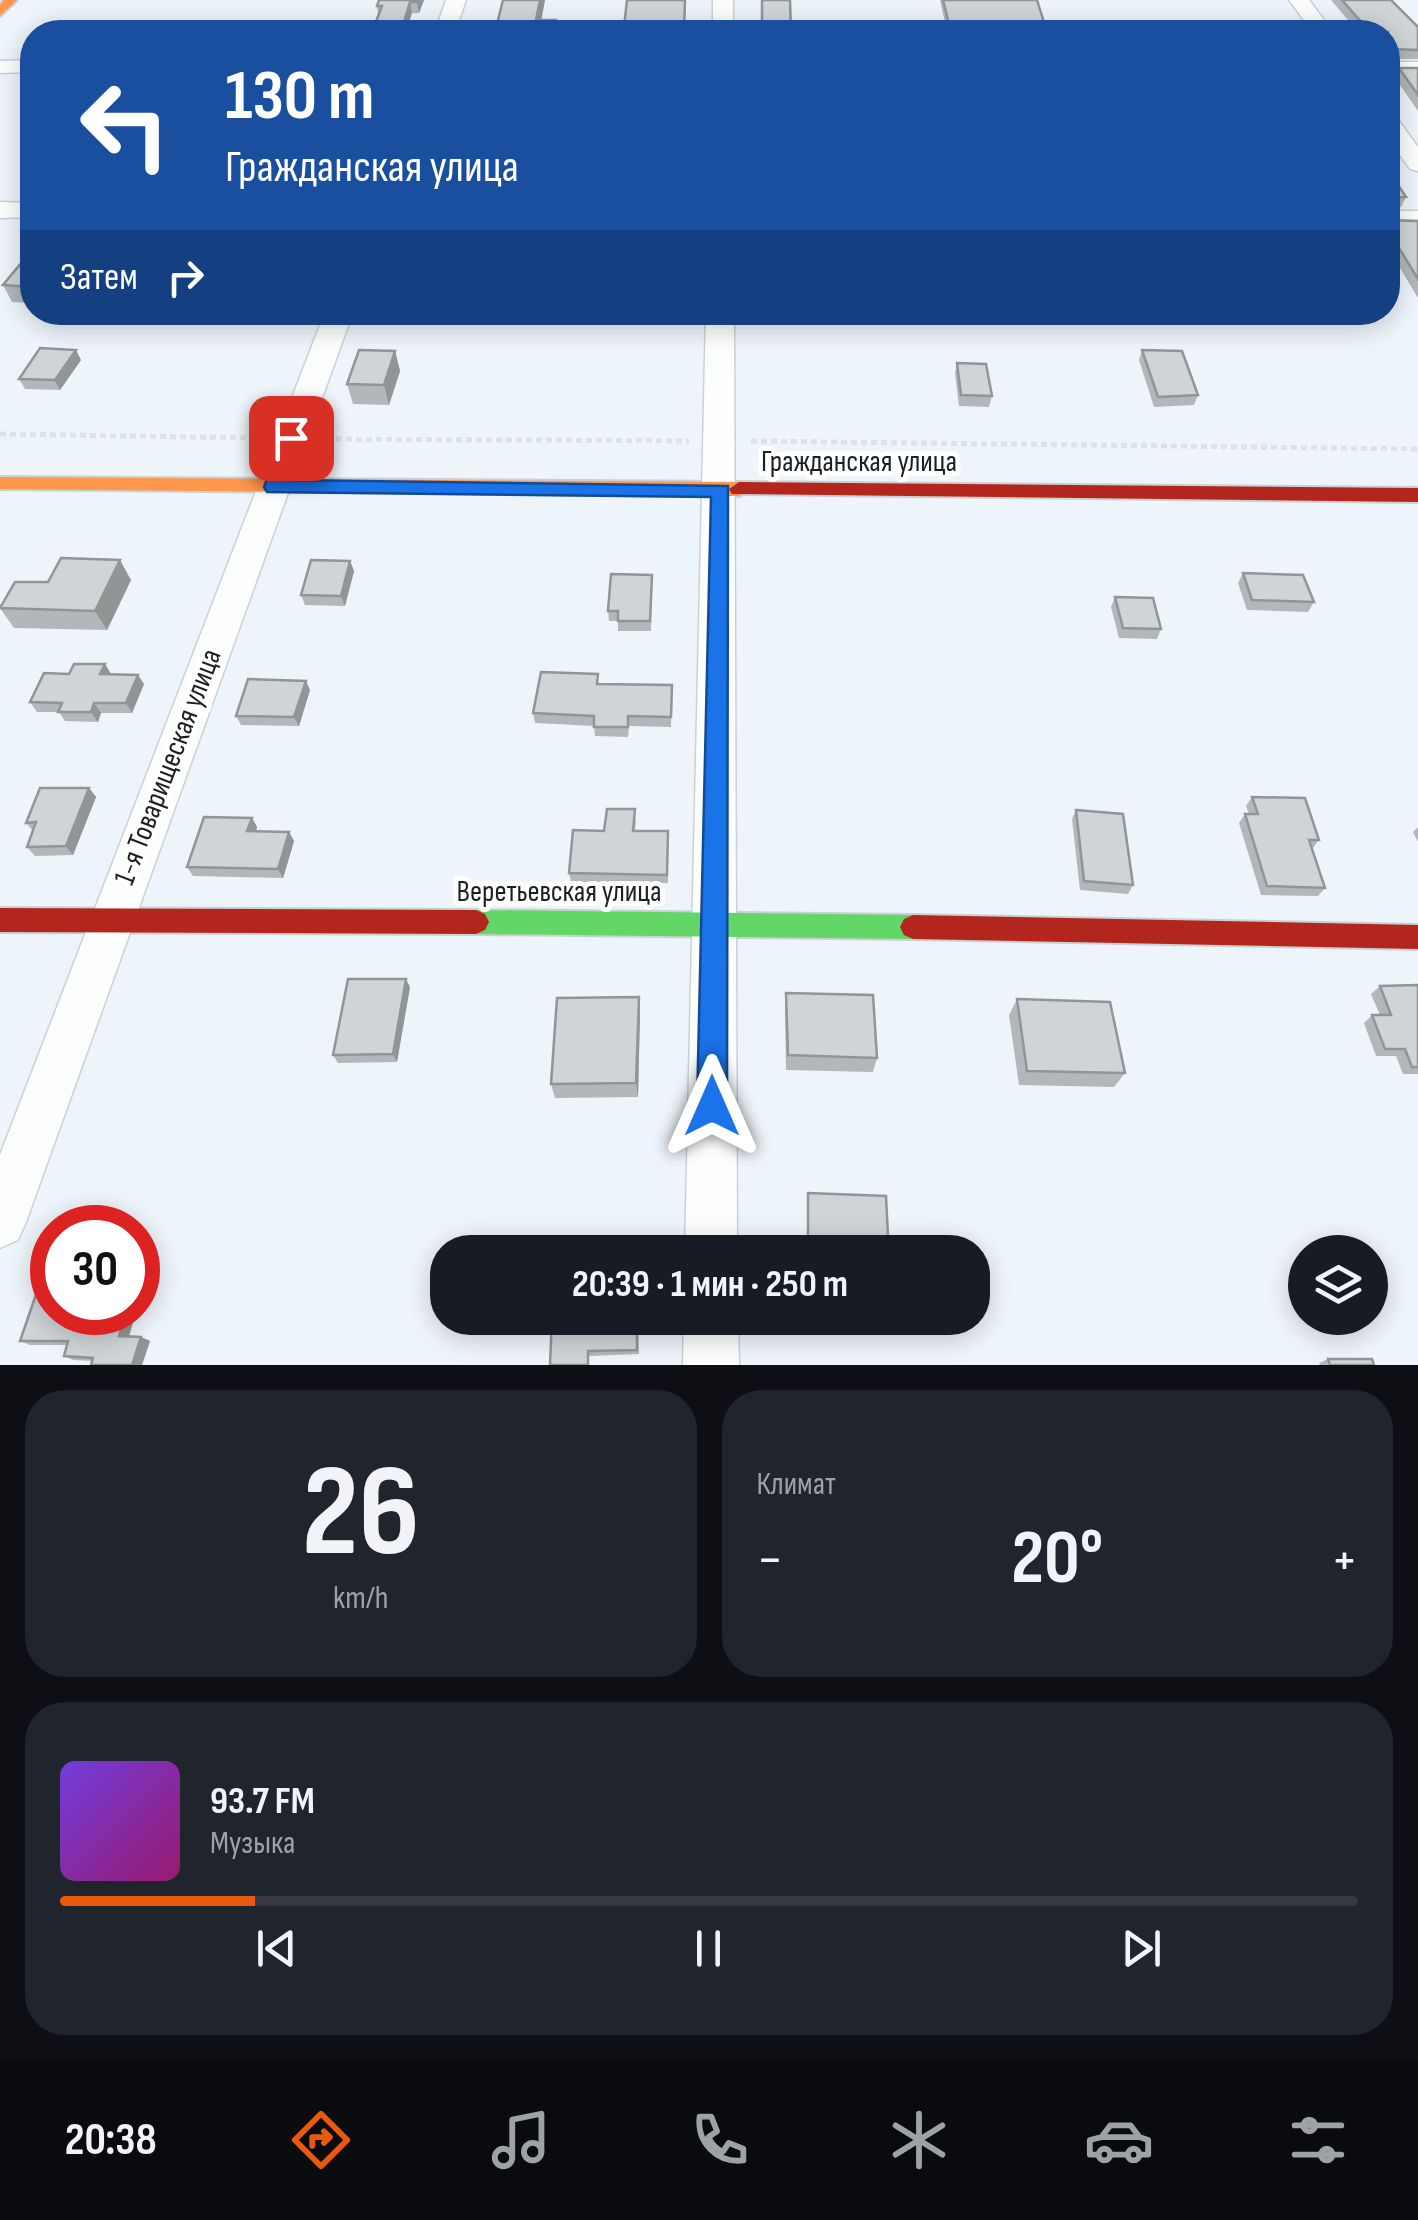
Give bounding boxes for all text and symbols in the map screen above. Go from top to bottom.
text: 130 m [225,55,374,139]
icon: left [60,60,190,190]
text: Гражданская улица [225,140,519,195]
icon: right [158,250,213,305]
text: Затем [60,255,138,300]
pin [249,396,334,481]
icon: arrive [264,411,319,466]
street label: Гражданская улица [761,444,957,480]
street label: 1-я Товарищеская улица [106,644,230,890]
street label: Веретьевская улица [457,874,661,910]
position arrow [660,1054,764,1158]
speed limit sign: 30 [30,1205,160,1335]
map controls [1288,1235,1388,1335]
button: layers [1288,1235,1388,1335]
text: 20:39 · 1 мин · 250 m [572,1262,848,1307]
text: 26 [302,1436,420,1592]
text: Климат [757,1465,836,1504]
text: 20° [1011,1514,1103,1605]
text: − [757,1527,783,1594]
text: + [1331,1527,1358,1594]
text: km/h [333,1579,388,1618]
text: 93.7 FM [210,1779,315,1824]
text: Музыка [210,1824,295,1863]
icon: previous [249,1921,304,1976]
icon: pause [681,1921,736,1976]
icon: next [1114,1921,1169,1976]
icon: directions [286,2105,356,2175]
icon: music [486,2105,556,2175]
icon: phone [685,2105,755,2175]
icon: climate [884,2105,954,2175]
icon: car [1084,2105,1154,2175]
icon: filters [1283,2105,1353,2175]
text: 20:38 [65,2113,157,2168]

